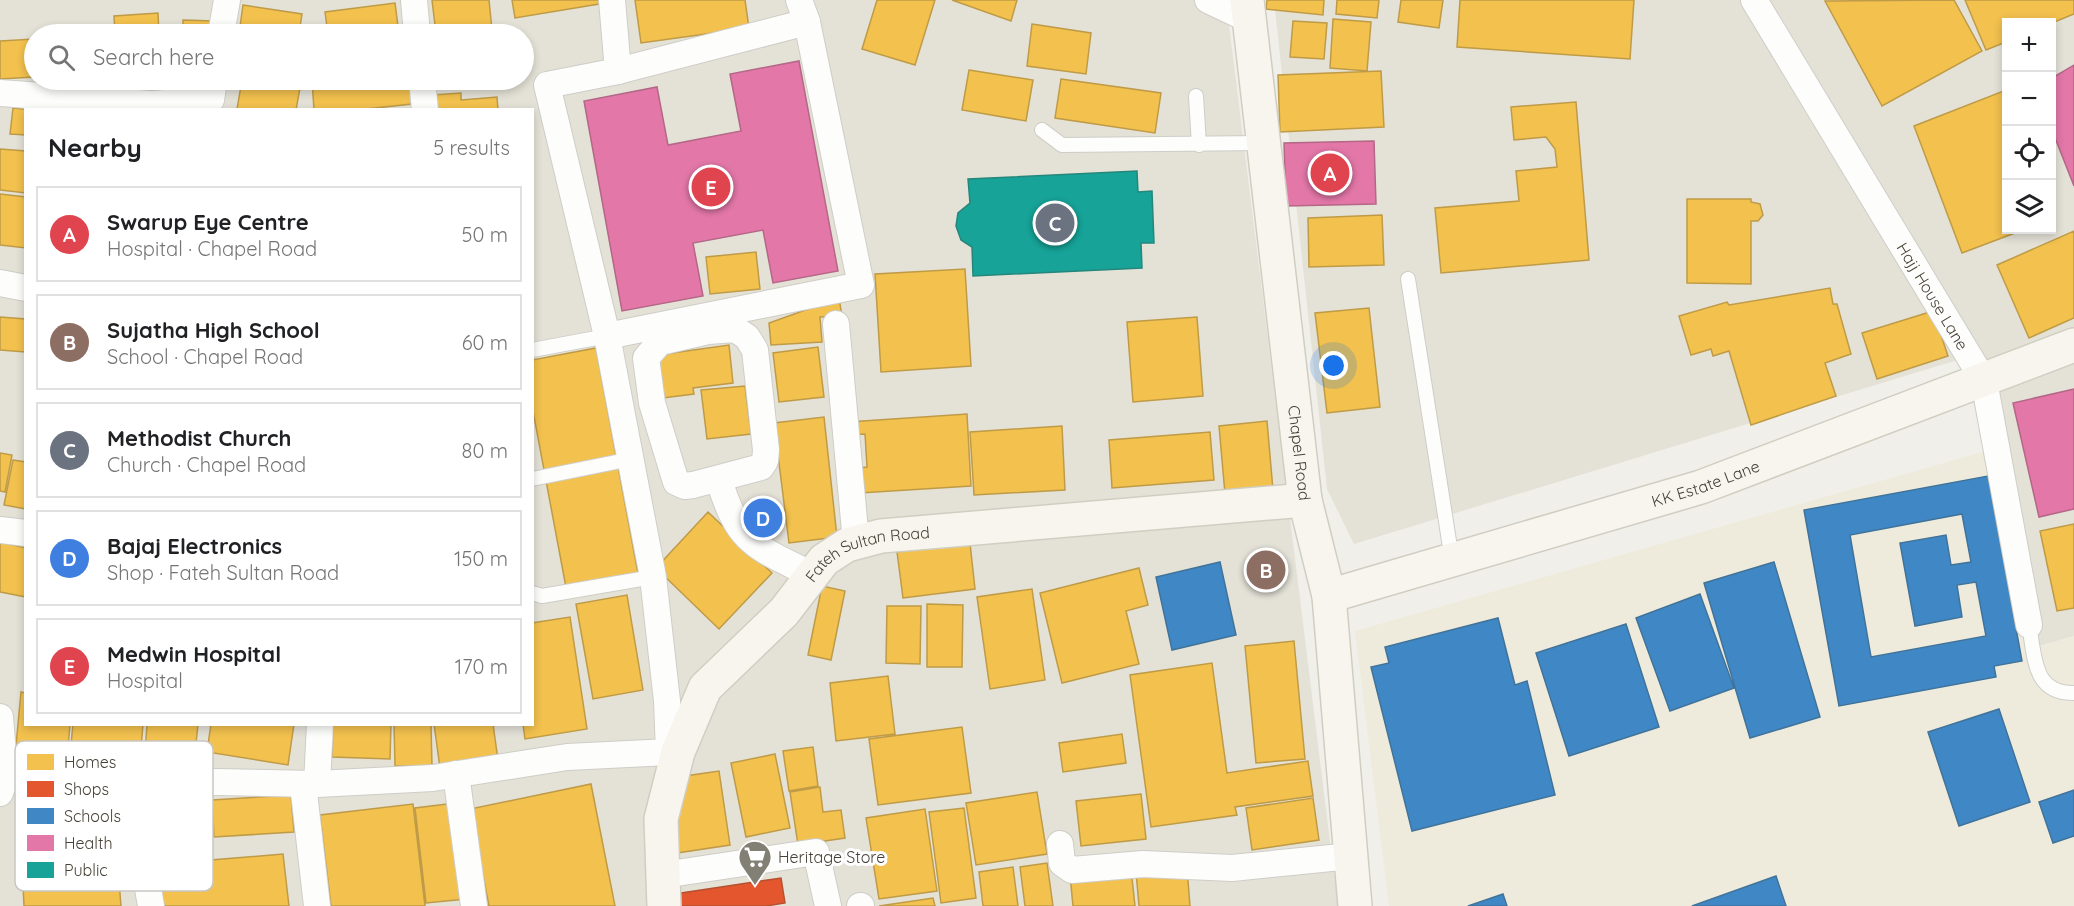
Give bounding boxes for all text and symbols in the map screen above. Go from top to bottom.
map controls [2002,18,2056,234]
button: + [2002,18,2056,72]
search box [24,24,534,90]
icon: search [45,41,78,74]
text: Search here [93,43,214,71]
button: − [2002,72,2056,126]
button: locate [2002,126,2056,180]
text: Nearby [48,131,142,164]
text: 5 results [433,135,510,160]
pin: A [1310,150,1350,195]
pin: E [692,164,730,210]
button: layers [2002,180,2056,234]
pin: C [1036,200,1074,246]
text: Swarup Eye Centre [107,208,309,236]
text: A [63,222,76,247]
text: 50 m [462,222,508,247]
text: Hospital · Chapel Road [107,236,317,261]
street label: Hajj House Lane [1893,239,1973,354]
text: Sujatha High School [107,316,320,344]
text: B [63,330,76,355]
text: 60 m [462,330,508,355]
text: School · Chapel Road [107,344,303,369]
your location [1319,351,1348,380]
street label: Chapel Road [1284,404,1315,502]
text: Methodist Church [107,424,291,452]
text: C [63,438,76,463]
text: 80 m [462,438,508,463]
text: Church · Chapel Road [107,452,306,477]
street label: KK Estate Lane [1649,456,1762,511]
pin: D [744,496,783,540]
street label: Fateh Sultan Road [801,522,930,586]
text: Bajaj Electronics [107,532,282,560]
text: D [62,546,77,571]
text: 150 m [454,546,508,571]
pin: B [1246,548,1286,592]
text: Shop · Fateh Sultan Road [107,560,339,585]
text: Medwin Hospital [107,640,281,668]
text: E [64,654,75,679]
text: 170 m [455,654,508,679]
text: Hospital [107,668,183,693]
legend [15,741,213,891]
text: Homes [64,752,116,772]
text: Shops [64,779,109,799]
text: Schools [64,806,121,826]
text: Health [64,833,112,853]
supermarket icon: Heritage Store [737,839,773,886]
place label: Heritage Store [778,847,885,867]
text: Public [64,860,108,880]

